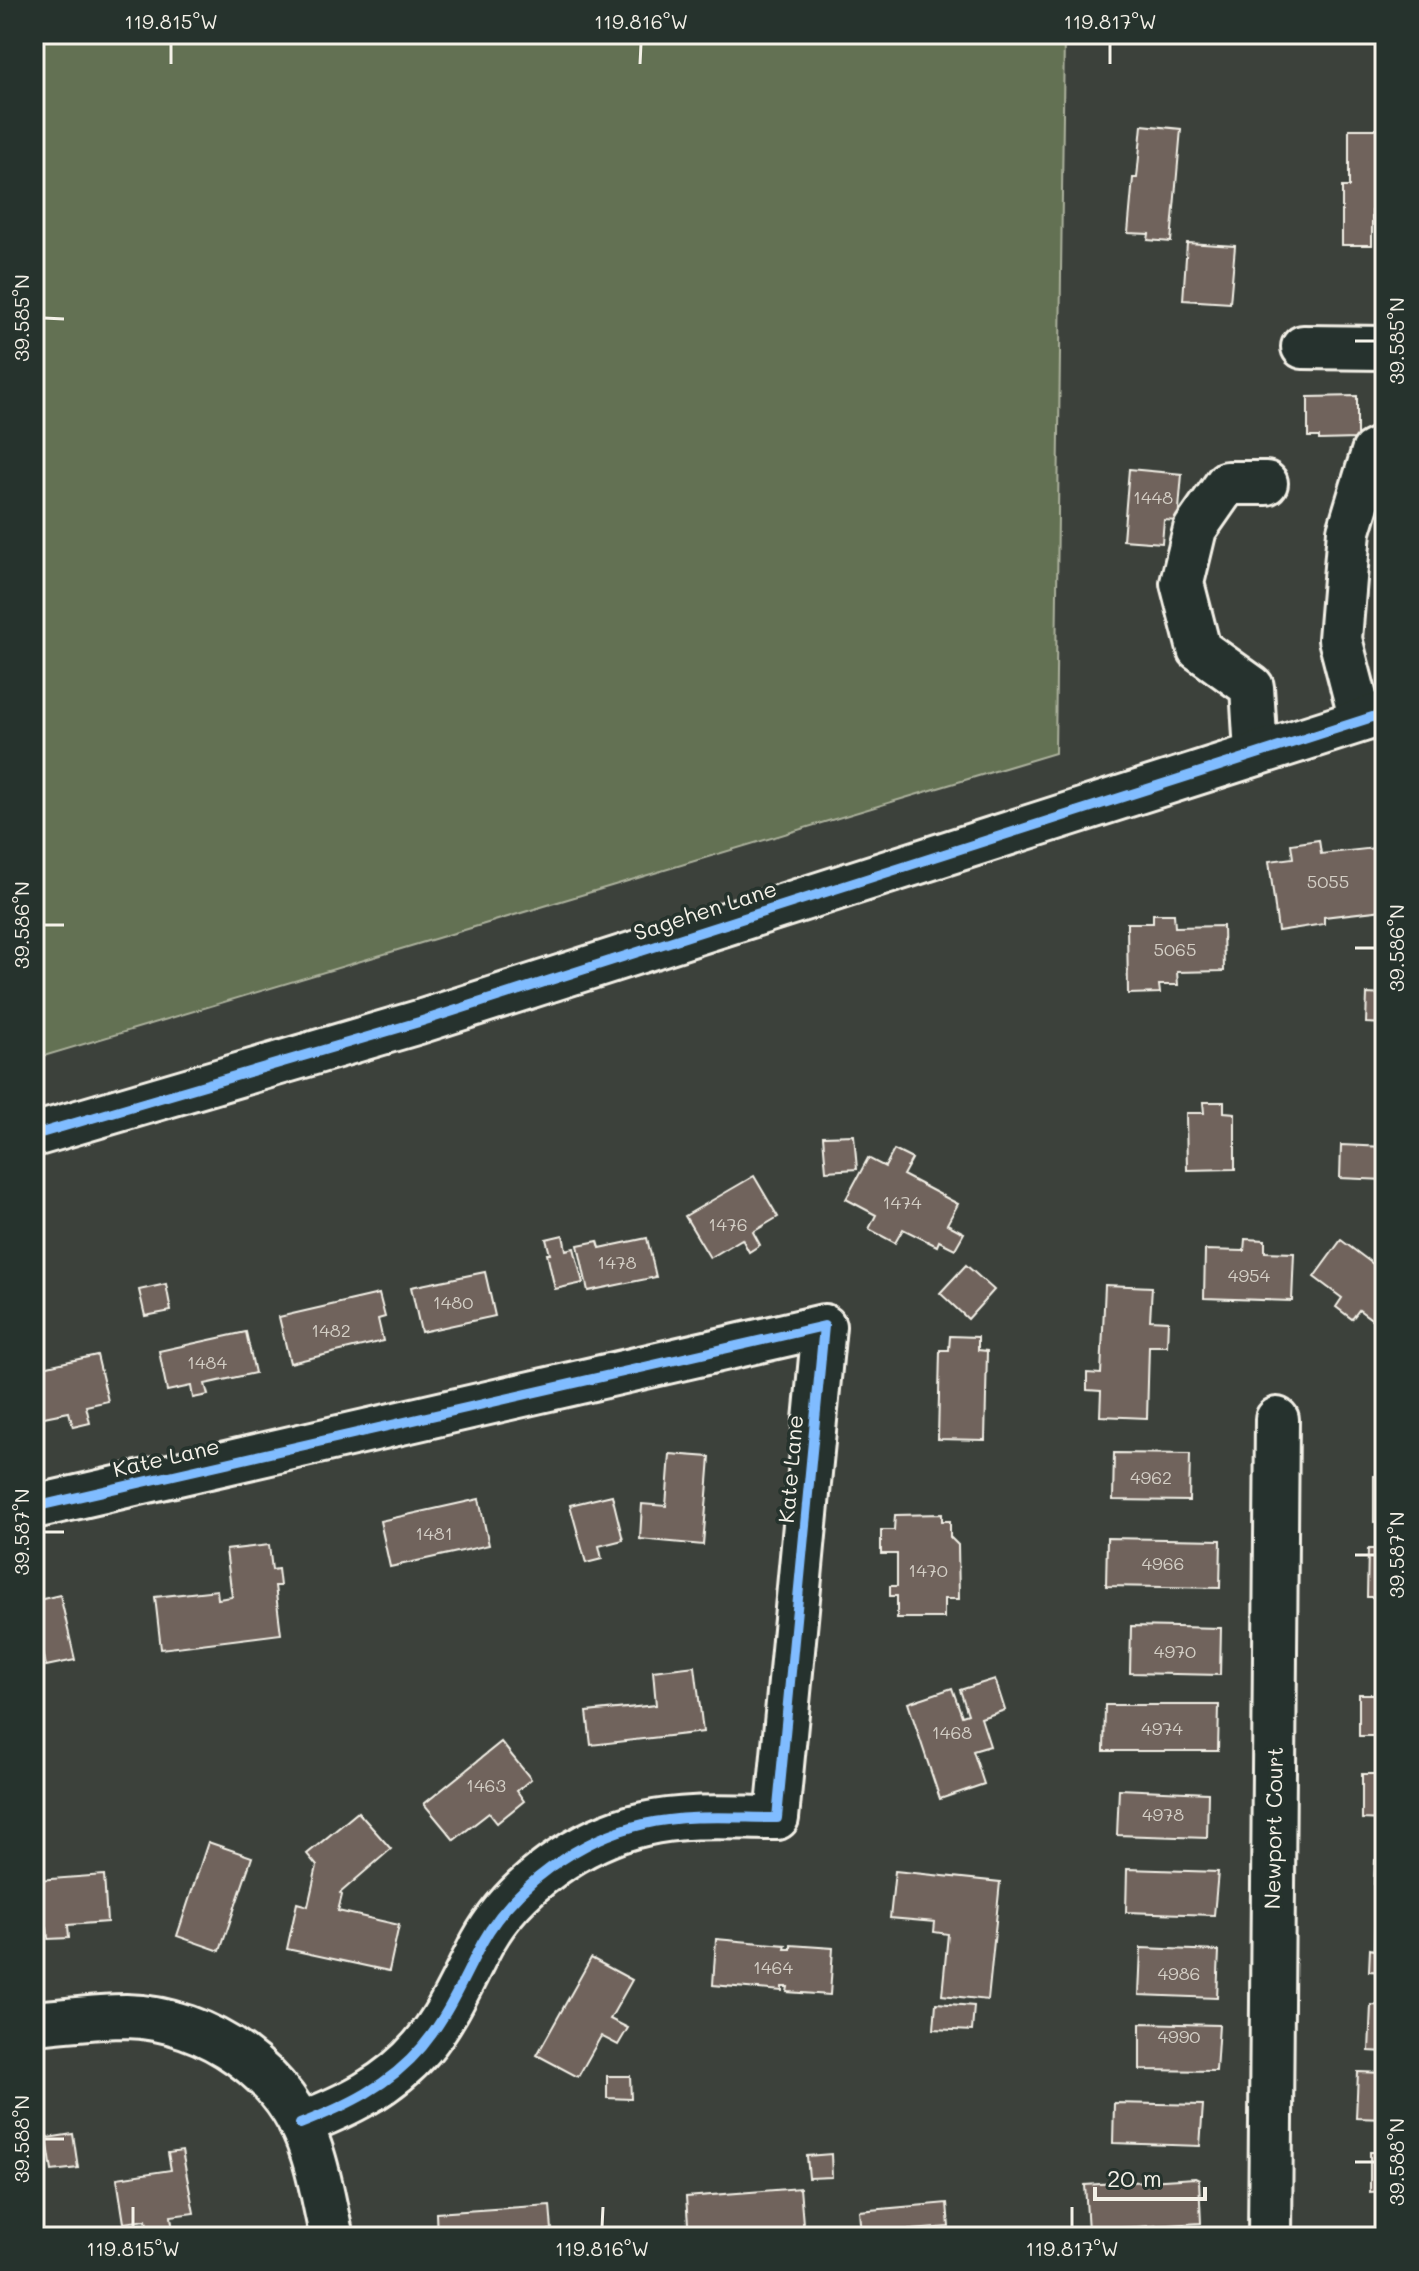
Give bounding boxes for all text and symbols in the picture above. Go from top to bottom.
text: 119.815°W [124,8,218,34]
text: 119.816°W [594,8,688,34]
text: 119.817°W [1063,8,1157,34]
text: 39.585°N [8,274,34,362]
text: 39.585°N [1383,297,1409,385]
house number: 1448 [1133,485,1173,509]
house number: 5055 [1307,869,1349,893]
street label: Sagehen Lane [630,873,780,947]
text: 39.586°N [8,881,34,969]
text: 39.586°N [1383,904,1409,992]
house number: 5065 [1154,937,1196,961]
house number: 1474 [882,1190,922,1214]
house number: 1476 [708,1212,748,1236]
house number: 1478 [597,1250,637,1274]
house number: 4954 [1228,1263,1271,1287]
house number: 1480 [433,1290,473,1314]
house number: 1482 [311,1318,351,1342]
house number: 1484 [187,1350,227,1374]
street label: Kate Lane [771,1414,809,1524]
street label: Kate Lane [110,1431,222,1483]
house number: 4962 [1130,1465,1172,1489]
text: 39.587°N [8,1489,34,1575]
text: 39.587°N [1383,1512,1409,1598]
house number: 1481 [415,1521,453,1545]
house number: 4966 [1142,1551,1184,1575]
house number: 1470 [908,1558,948,1582]
house number: 4970 [1154,1639,1196,1663]
house number: 4974 [1141,1716,1183,1740]
house number: 1468 [932,1720,972,1744]
street label: Newport Court [1257,1746,1289,1910]
house number: 1463 [466,1773,506,1797]
house number: 4978 [1142,1802,1184,1826]
house number: 1464 [753,1955,793,1979]
house number: 4986 [1158,1961,1200,1985]
house number: 4990 [1158,2024,1200,2048]
text: 39.588°N [8,2095,34,2183]
text: 39.588°N [1383,2118,1409,2206]
scale bar [1095,2151,1205,2201]
text: 20 m [1107,2162,1162,2193]
text: 119.815°W [86,2235,180,2261]
text: 119.816°W [555,2235,649,2261]
text: 119.817°W [1025,2235,1119,2261]

